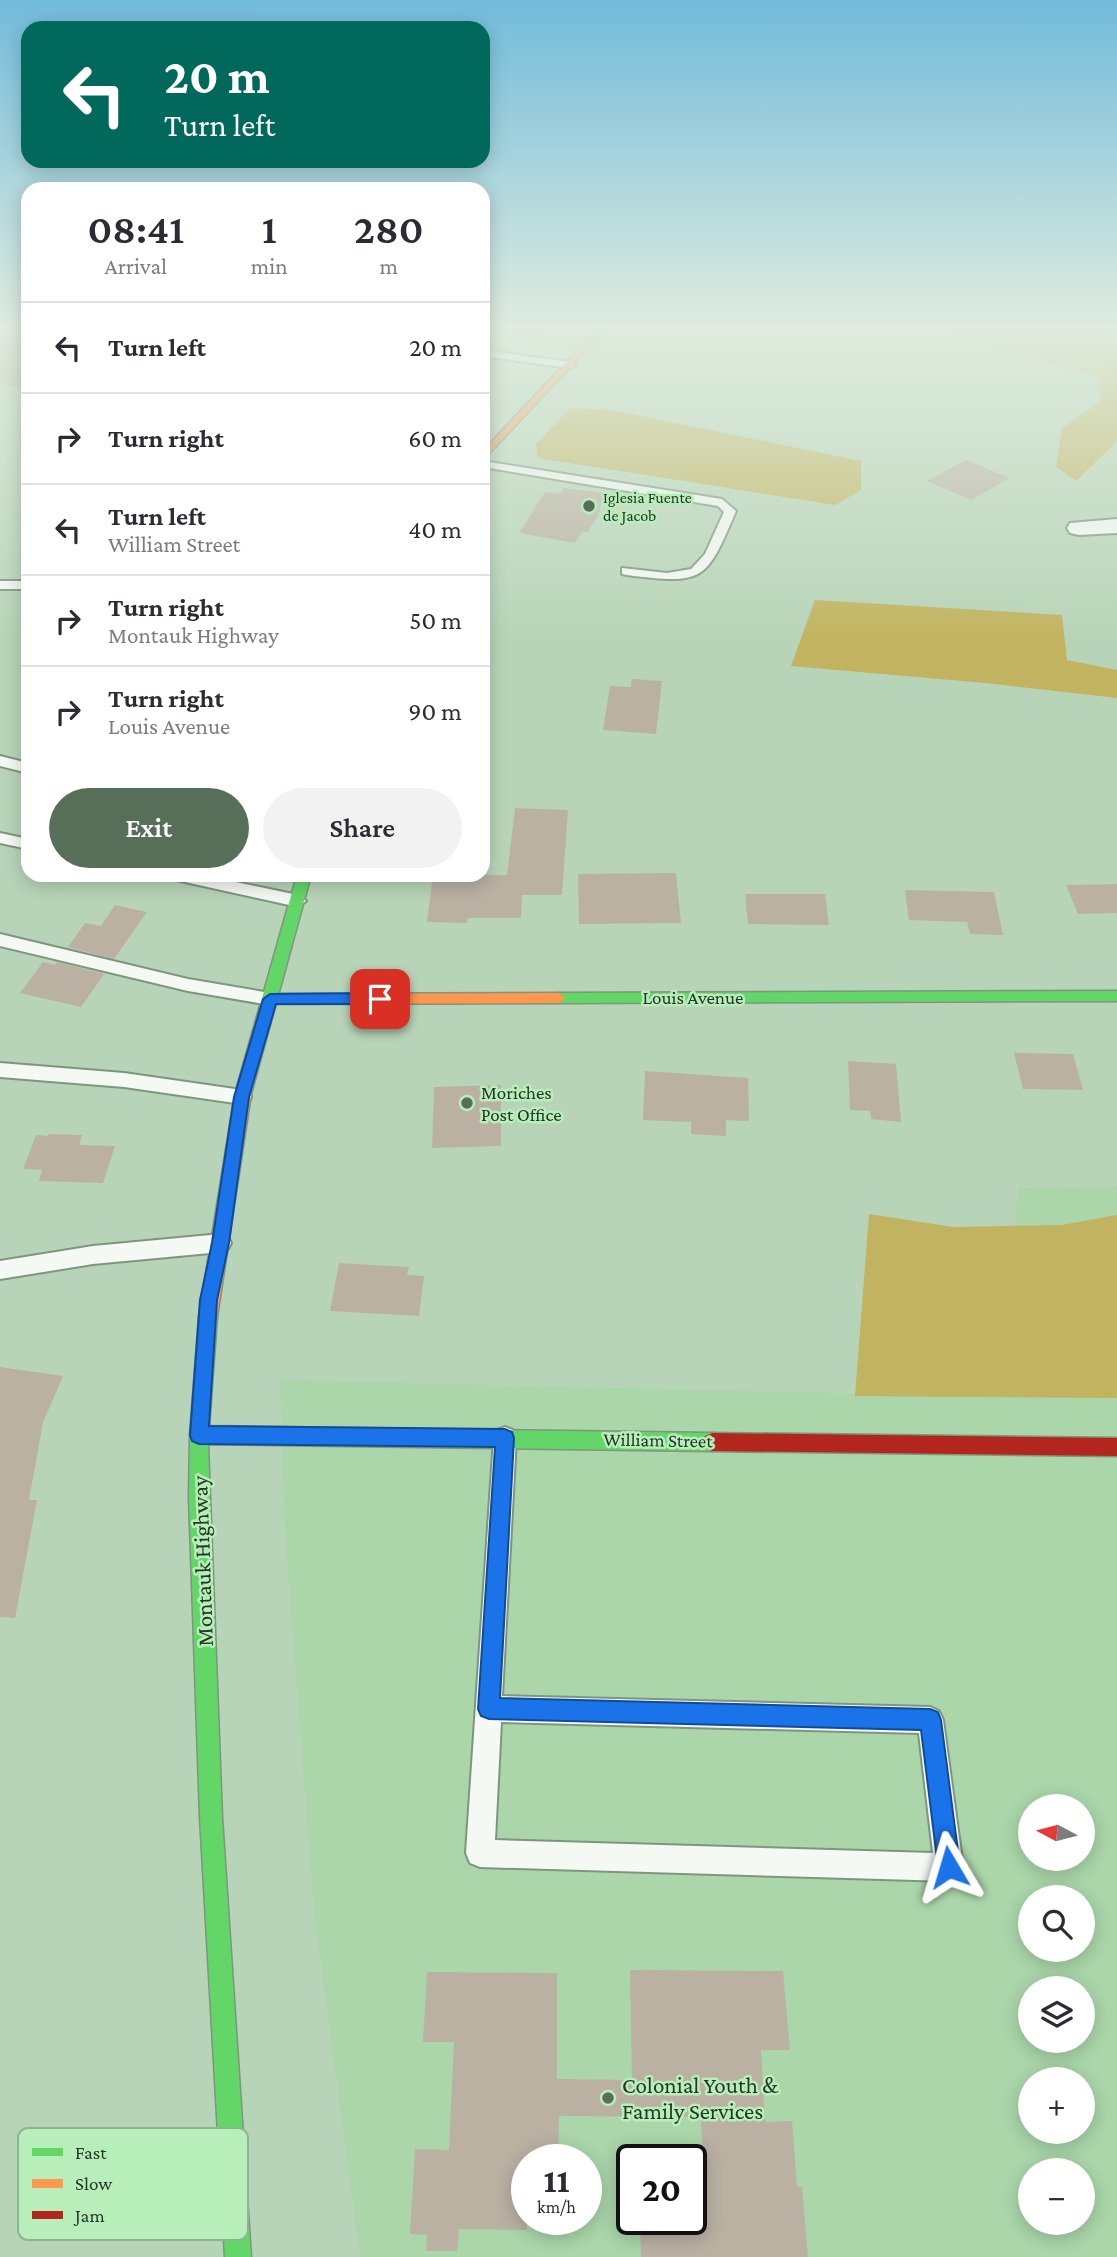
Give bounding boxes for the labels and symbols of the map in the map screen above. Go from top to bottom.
place label: Iglesia Fuente de Jacob [603,489,692,525]
marker: Iglesia Fuente de Jacob [581,498,597,514]
pin [350,969,410,1029]
street label: Louis Avenue [643,987,743,1008]
place label: Moriches Post Office [481,1082,562,1125]
marker: Moriches Post Office [459,1095,475,1111]
street label: William Street [603,1429,713,1451]
street label: Montauk Highway [186,1475,218,1647]
north arrow [1018,1794,1096,1871]
position arrow [912,1830,986,1904]
place label: Colonial Youth & Family Services [622,2072,779,2124]
marker: Colonial Youth & Family Services [600,2090,616,2106]
legend [18,2128,248,2240]
text: Fast [75,2142,107,2163]
speed limit sign: 20 [616,2144,707,2235]
text: Slow [75,2173,112,2194]
text: Jam [73,2205,105,2226]

